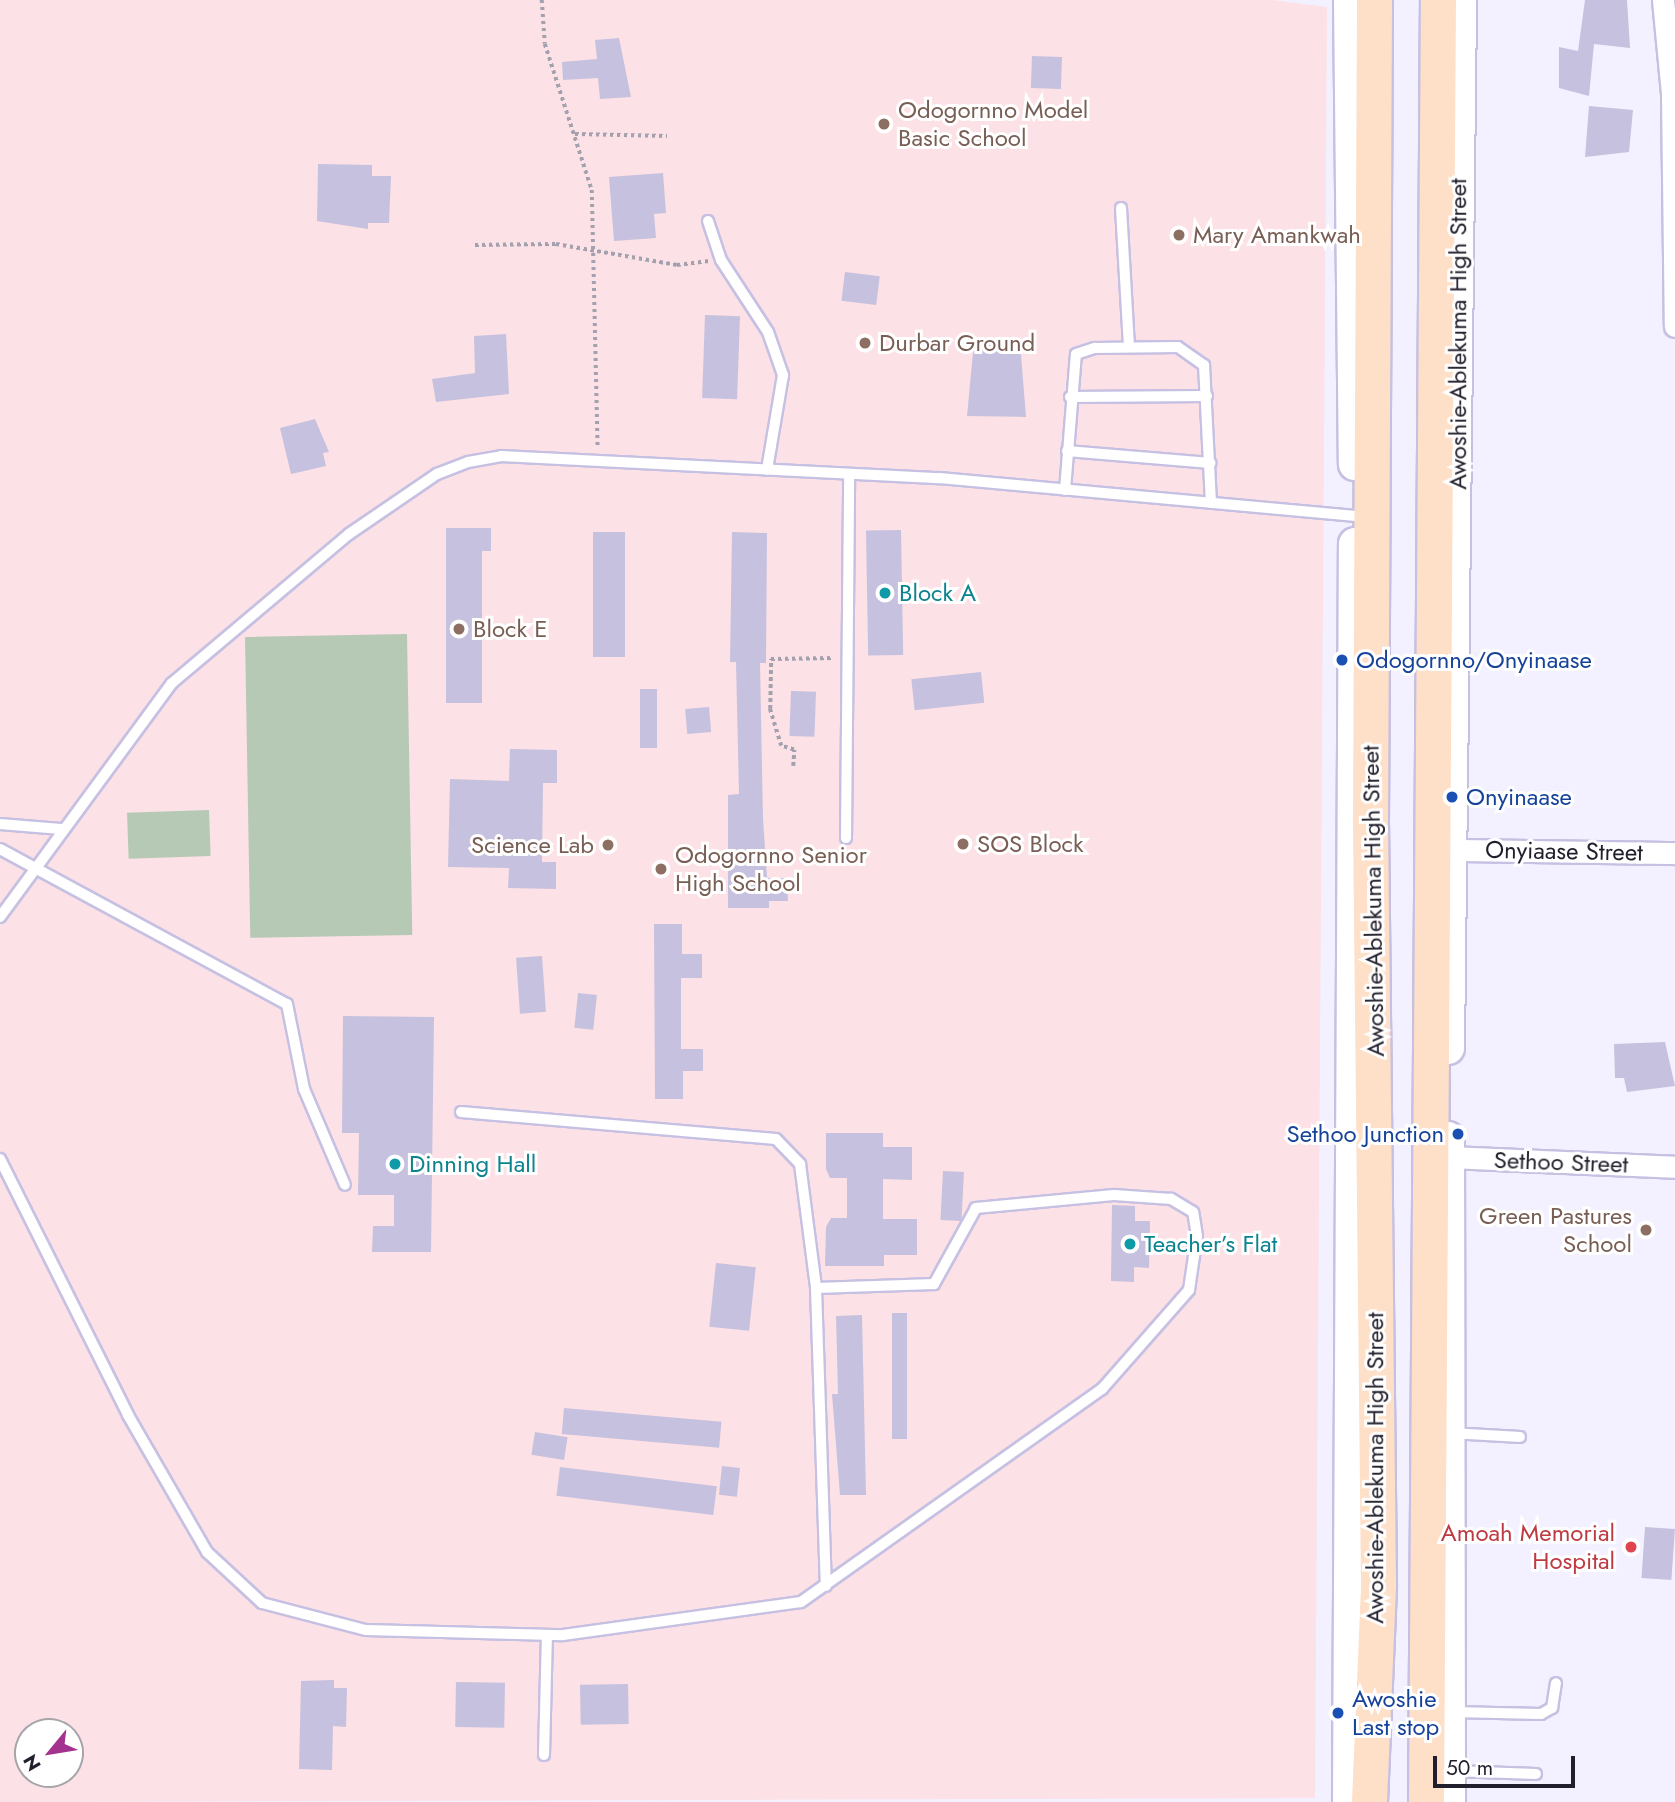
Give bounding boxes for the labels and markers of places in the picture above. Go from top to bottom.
place label: Odogornno Model Basic School [898,96,1088,152]
marker: Odogornno Model Basic School [876,116,892,132]
place label: Mary Amankwah [1193,221,1361,249]
marker: Mary Amankwah [1171,227,1187,243]
place label: Durbar Ground [879,329,1035,357]
marker: Durbar Ground [857,335,873,351]
place label: Block A [899,579,976,607]
marker: Block A [877,585,893,601]
place label: Block E [473,615,547,643]
marker: Block E [451,621,467,637]
place label: Odogornno/Onyinaase [1356,646,1592,674]
marker: Odogornno/Onyinaase [1334,652,1350,668]
place label: Onyinaase [1466,783,1572,811]
marker: Onyinaase [1444,789,1460,805]
place label: SOS Block [977,830,1084,858]
place label: Science Lab [471,831,594,859]
marker: SOS Block [955,836,971,852]
marker: Science Lab [600,837,616,853]
place label: Odogornno Senior High School [675,841,867,897]
marker: Odogornno Senior High School [653,861,669,877]
place label: Sethoo Junction [1287,1120,1444,1148]
marker: Sethoo Junction [1450,1126,1466,1142]
place label: Dinning Hall [409,1150,536,1178]
marker: Dinning Hall [387,1156,403,1172]
place label: Green Pastures School [1479,1202,1632,1258]
marker: Green Pastures School [1638,1222,1654,1238]
place label: Teacher’s Flat [1144,1230,1277,1258]
marker: Teacher’s Flat [1122,1236,1138,1252]
place label: Amoah Memorial Hospital [1441,1519,1615,1575]
marker: Amoah Memorial Hospital [1621,1537,1641,1557]
place label: Awoshie Last stop [1352,1685,1439,1741]
marker: Awoshie Last stop [1330,1705,1346,1721]

